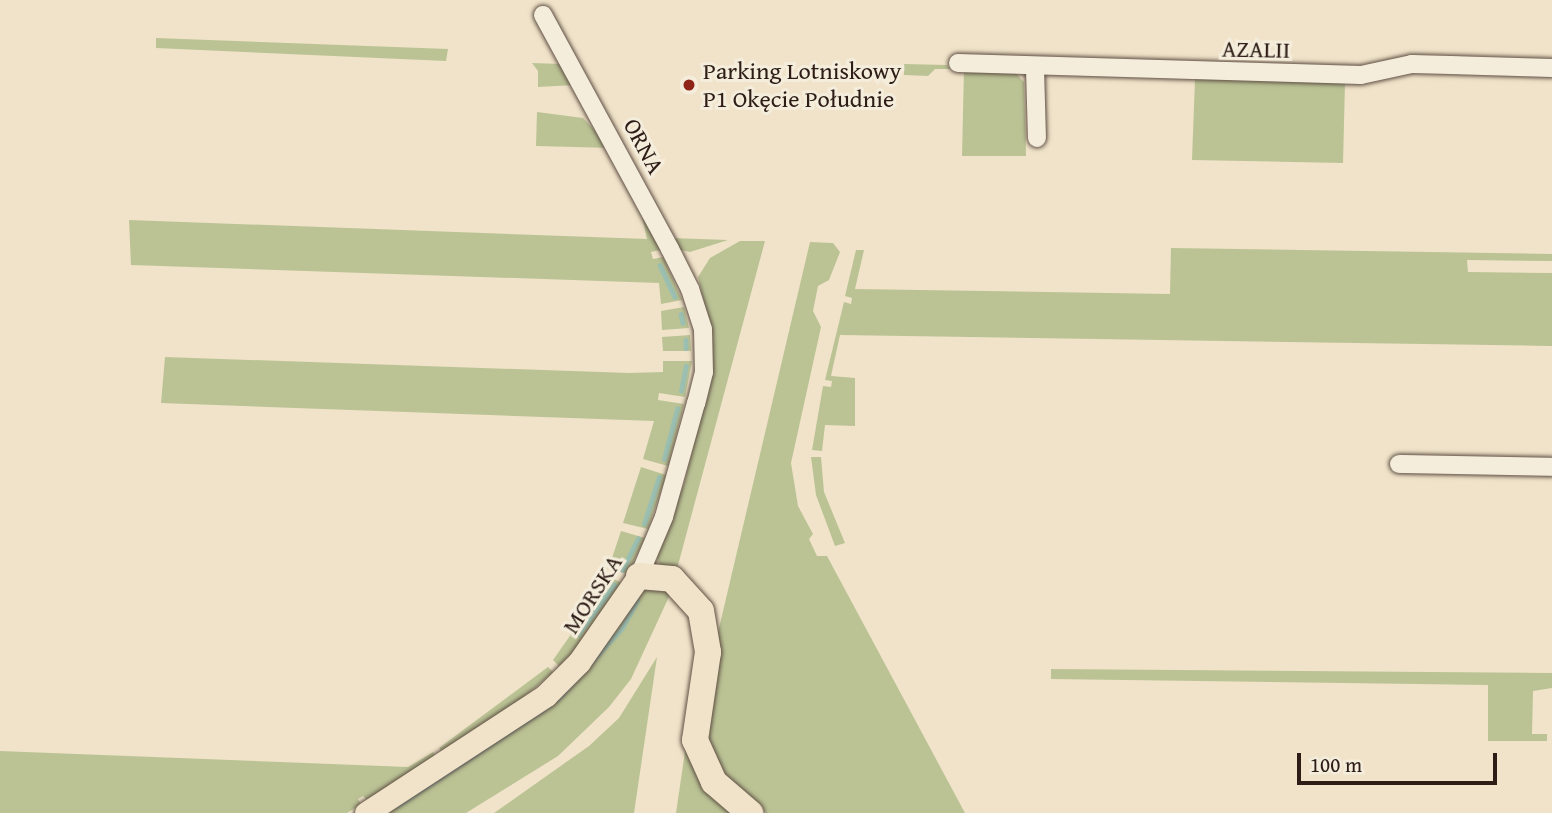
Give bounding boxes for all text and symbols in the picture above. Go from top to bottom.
street label: AZALII [1222,34,1290,64]
place label: Parking Lotniskowy P1 Okęcie Południe [703,57,902,113]
marker: Parking Lotniskowy P1 Okęcie Południe [681,77,697,93]
street label: ORNA [618,113,670,179]
street label: MORSKA [556,549,628,639]
scale bar [1300,740,1500,784]
text: 100 m [1310,749,1362,780]

